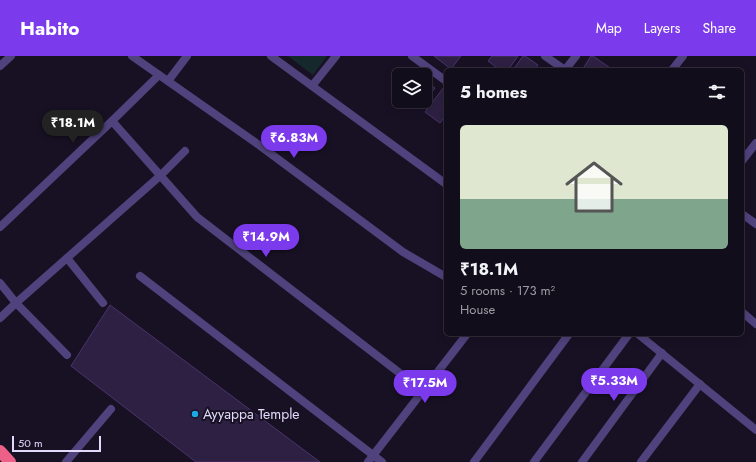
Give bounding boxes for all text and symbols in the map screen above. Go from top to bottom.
text: Habito [20,15,79,42]
text: Map [596,18,622,38]
text: Layers [644,18,680,38]
text: Share [702,18,736,38]
map controls [392,68,432,108]
button: layers [392,68,432,108]
text: 5 homes [460,80,527,104]
icon: filters [706,81,728,103]
pin: ₹18.1M [40,110,106,144]
text: ₹18.1M [51,113,95,132]
pin: ₹6.83M [261,125,327,159]
text: ₹6.83M [270,128,318,147]
icon: home [558,151,630,223]
pin: ₹14.9M [233,224,299,258]
text: ₹14.9M [242,227,290,246]
text: ₹18.1M [460,257,518,281]
text: 5 rooms · 173 m² [460,281,555,300]
text: House [460,300,495,319]
pin: ₹5.33M [581,368,647,402]
pin: ₹17.5M [392,370,458,404]
text: ₹5.33M [590,371,638,390]
text: ₹17.5M [403,373,447,392]
place label: Ayyappa Temple [203,404,300,424]
marker: Ayyappa Temple [190,409,200,419]
scale bar [12,434,101,453]
text: 50 m [18,435,43,451]

